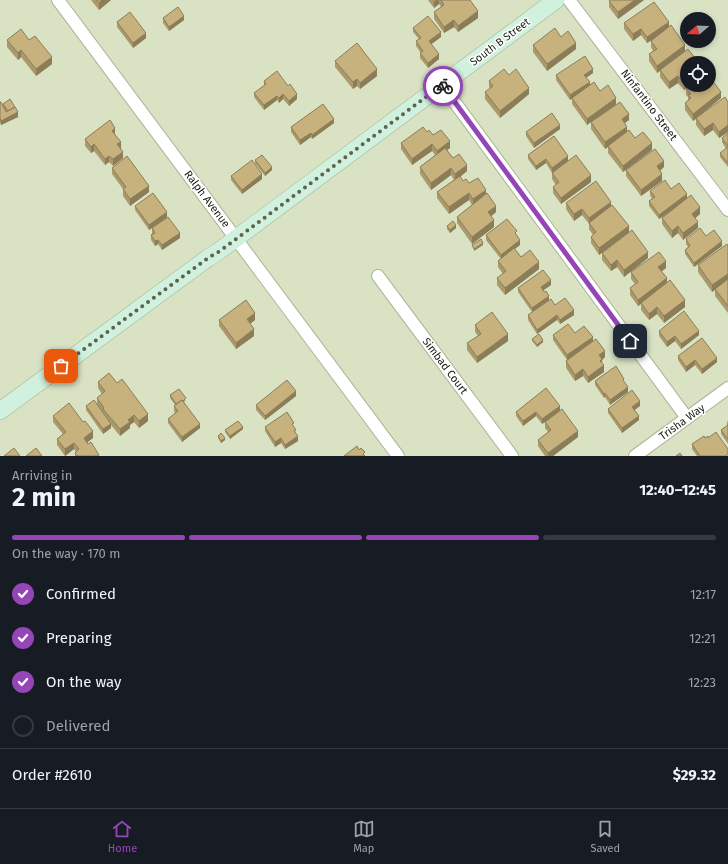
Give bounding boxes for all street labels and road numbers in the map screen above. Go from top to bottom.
street label: South B Street [467,15,533,69]
street label: Ninfantino Street [618,67,680,143]
street label: Ralph Avenue [181,168,233,230]
street label: Simbad Court [420,335,470,397]
street label: Trisha Way [657,401,708,443]

